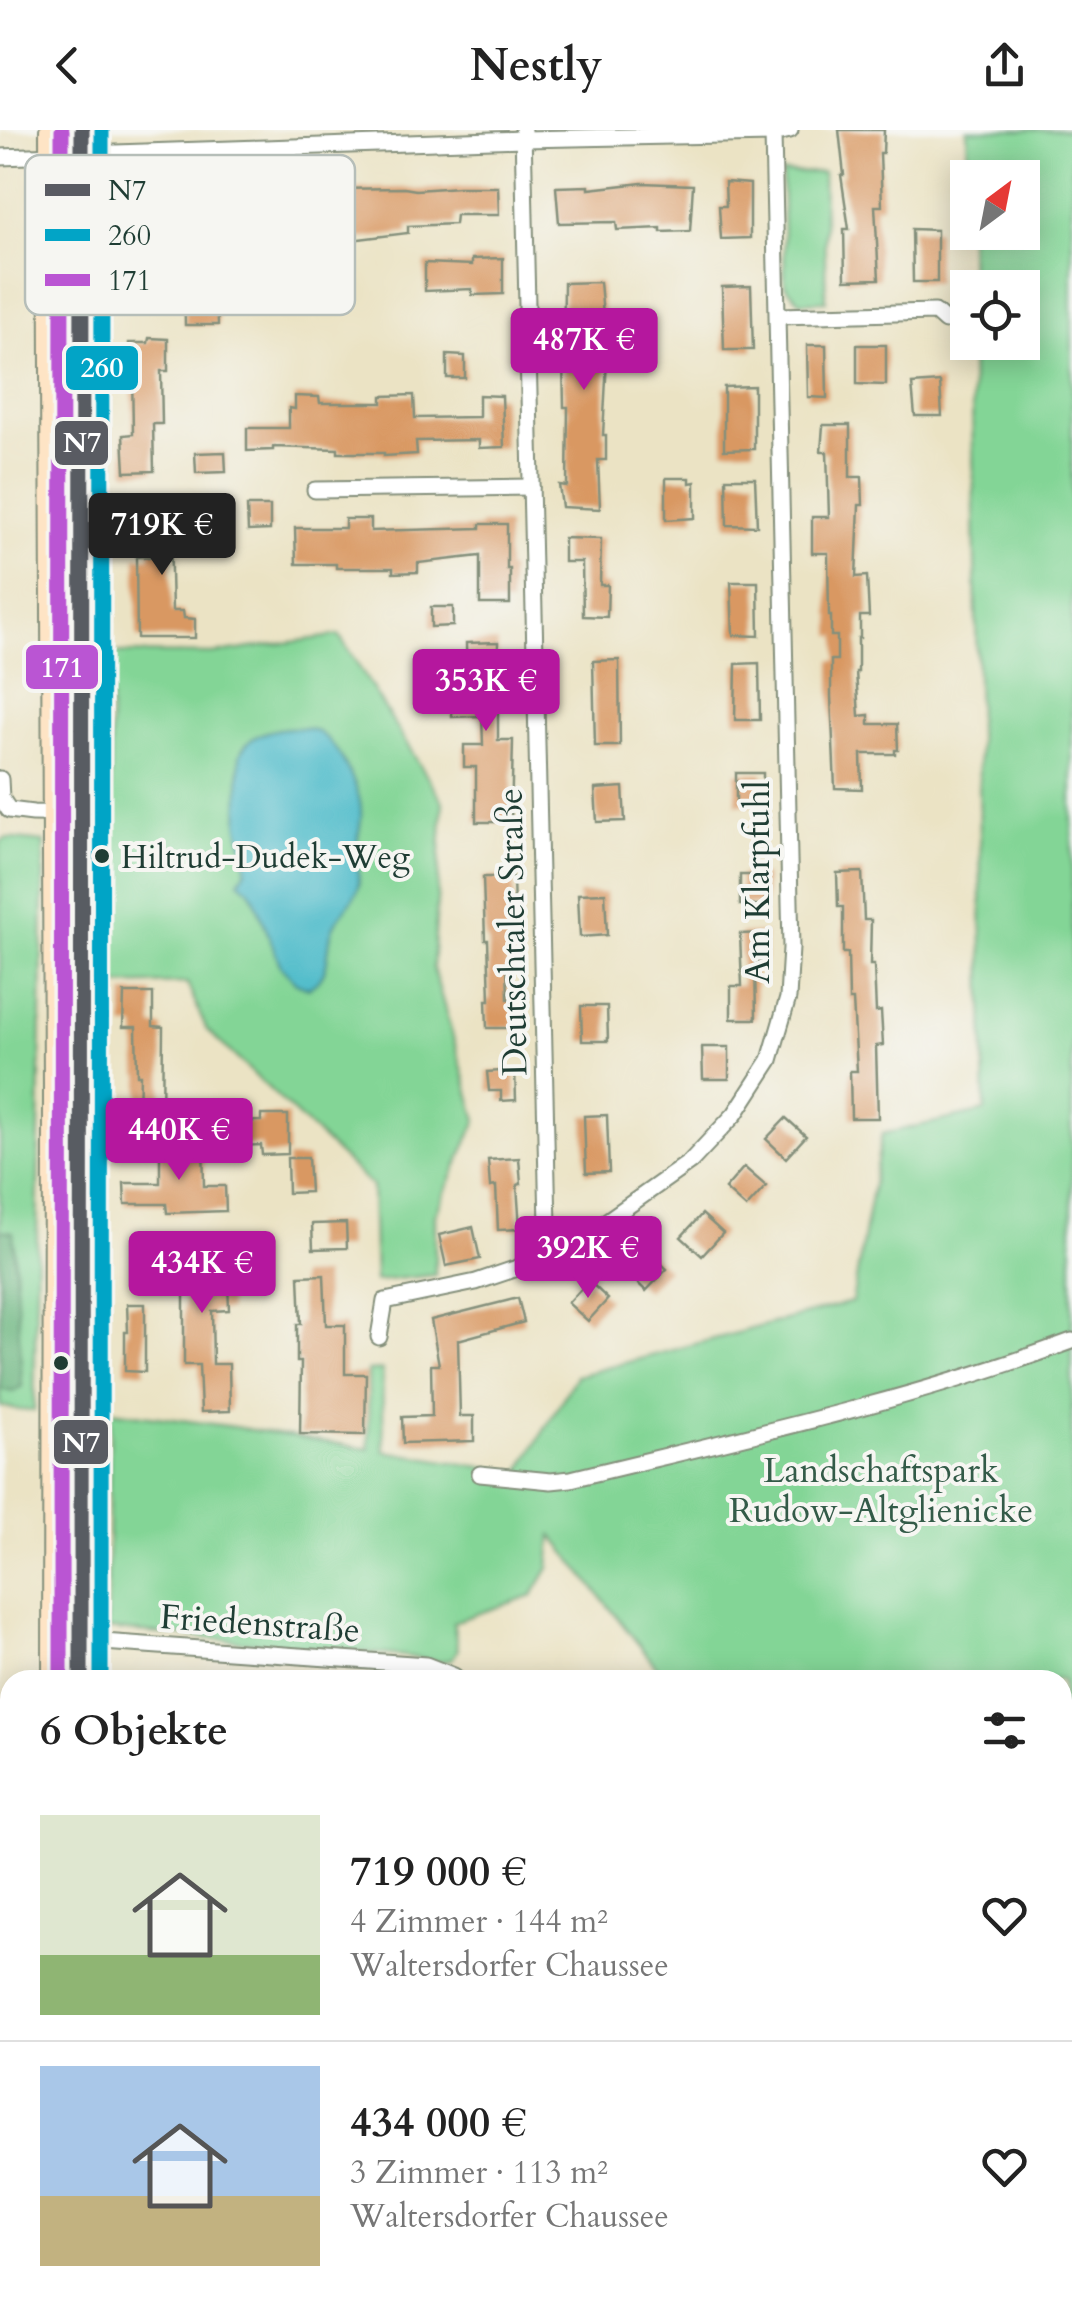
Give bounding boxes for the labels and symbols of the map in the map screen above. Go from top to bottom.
legend [25,155,355,315]
north arrow [950,160,1040,250]
text: N7 [108,172,146,210]
text: 260 [108,217,151,255]
text: 171 [108,262,151,300]
pin: 487K € [503,308,665,393]
line badge: 260 [64,344,140,392]
text: 260 [80,349,124,387]
line badge: N7 [53,419,110,467]
text: N7 [63,424,101,462]
pin: 719K € [81,493,243,578]
line badge: 171 [24,643,100,691]
text: 171 [40,649,84,687]
pin: 353K € [405,649,567,734]
street label: Am Klarpfuhl [734,780,782,984]
street label: Deutschtaler Straße [486,788,540,1076]
place label: Hiltrud-Dudek-Weg [121,836,410,880]
marker: Hiltrud-Dudek-Weg [92,846,112,866]
pin: 440K € [98,1098,260,1183]
pin: 392K € [507,1216,669,1301]
pin: 434K € [121,1231,283,1316]
unlabelled marker [51,1353,71,1373]
line badge: N7 [52,1418,110,1466]
text: N7 [62,1424,100,1462]
park label: Landschaftspark Rudow-Altglienicke [729,1447,1033,1535]
street label: Friedenstraße [158,1593,361,1655]

